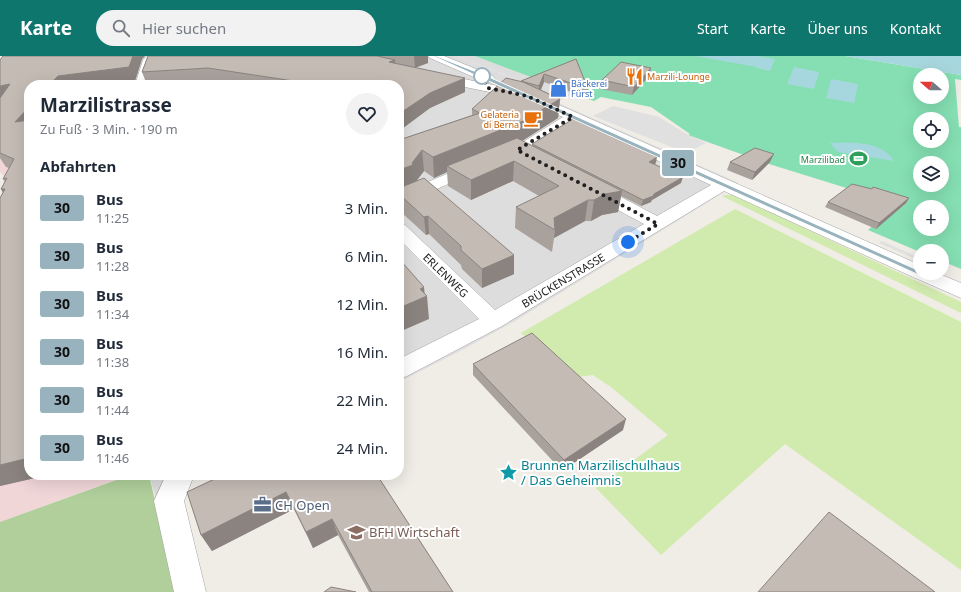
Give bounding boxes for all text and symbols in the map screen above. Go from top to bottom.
search box [96,10,376,46]
text: Karte [20,15,72,41]
icon: search [110,17,132,39]
text: Hier suchen [142,18,226,38]
text: Start [697,19,728,38]
text: Karte [750,19,786,38]
text: Über uns [808,19,868,38]
text: Kontakt [890,19,941,38]
restaurant icon: Marzili-Lounge [624,66,644,86]
unlabelled marker [473,67,491,85]
north arrow [913,68,949,104]
map controls [913,68,949,280]
place label: Marzili-Lounge [647,70,710,83]
place label: Bäckerei Fürst [571,77,607,100]
shop icon: Bäckerei Fürst [548,78,568,98]
text: Marzilistrasse [40,92,172,118]
button: heart [346,93,388,135]
place label: Gelateria di Berna [481,108,519,131]
cafe icon: Gelateria di Berna [522,109,542,129]
button: locate [913,112,949,148]
text: Zu Fuß · 3 Min. · 190 m [40,120,178,138]
sports icon: Marzilibad [848,149,868,169]
line badge: 30 [660,150,696,176]
text: 30 [670,153,686,172]
place label: Marzilibad [801,153,845,166]
text: Abfahrten [40,156,116,176]
button: layers [913,156,949,192]
text: Bus [96,189,123,209]
text: 30 [54,198,70,217]
text: 3 Min. [345,198,388,218]
button: + [913,200,949,236]
text: 11:25 [96,209,129,227]
your location [618,232,638,252]
text: Bus [96,237,123,257]
button: − [913,244,949,280]
text: 30 [54,246,70,265]
text: 6 Min. [345,246,388,266]
street label: BRÜCKENSTRASSE [519,249,607,311]
street label: ERLENWEG [420,250,472,300]
text: 11:28 [96,257,129,275]
text: Bus [96,285,123,305]
text: 30 [54,294,70,313]
text: 12 Min. [336,294,388,314]
text: 11:34 [96,305,129,323]
text: Bus [96,333,123,353]
text: 30 [54,342,70,361]
text: 16 Min. [336,342,388,362]
text: 11:38 [96,353,129,371]
text: Bus [96,381,123,401]
text: 30 [54,390,70,409]
text: 22 Min. [336,390,388,410]
text: 11:44 [96,401,129,419]
text: Bus [96,429,123,449]
text: 30 [54,438,70,457]
text: 24 Min. [336,438,388,458]
text: 11:46 [96,449,129,467]
place label: Brunnen Marzilischulhaus / Das Geheimnis [521,456,680,489]
place icon: Brunnen Marzilischulhaus / Das Geheimnis [498,462,518,482]
office icon: CH Open [252,495,272,515]
place label: CH Open [275,496,330,514]
school or university icon: BFH Wirtschaft [346,522,366,542]
place label: BFH Wirtschaft [369,523,460,541]

